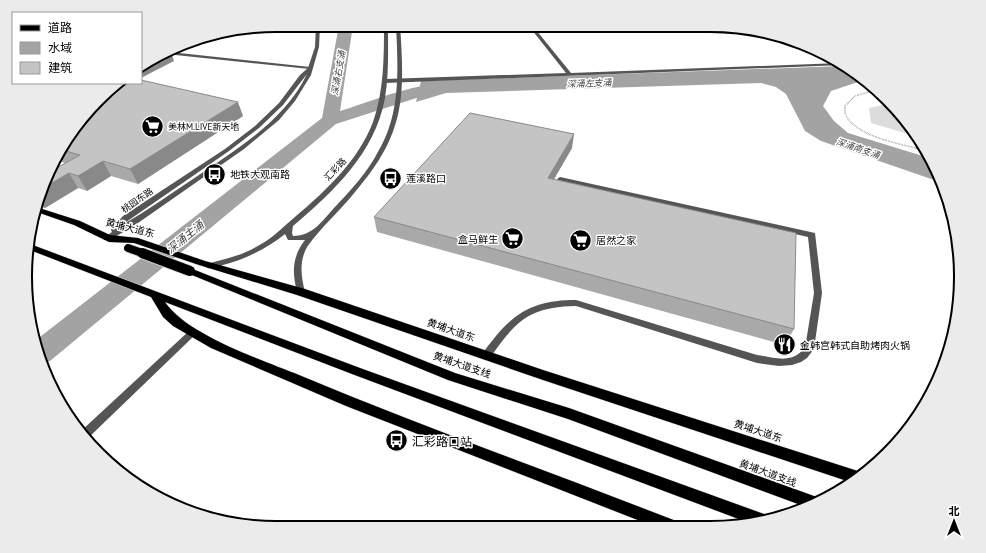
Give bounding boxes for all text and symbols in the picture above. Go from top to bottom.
legend [12,12,142,84]
text: 道路 [48,20,72,35]
text: 水域 [48,40,72,55]
water label: 深涌右支涌 [329,49,347,96]
text: 建筑 [48,60,72,75]
water label: 深涌左支涌 [566,77,613,89]
supermarket icon: 美林M.LIVE新天地 [139,113,165,139]
place label: 美林M.LIVE新天地 [168,121,239,132]
water label: 深涌南支涌 [835,135,882,161]
street label: 汇彩路 [322,155,348,183]
bus stop icon: 地铁大观南路 [201,161,227,187]
bus stop icon: 莲溪路口 [377,165,403,191]
place label: 地铁大观南路 [230,168,290,181]
place label: 莲溪路口 [406,172,446,185]
street label: 桃园东路 [119,185,155,215]
street label: 黄埔大道东 [104,216,156,240]
water label: 深涌主涌 [163,216,208,256]
supermarket icon: 盒马鲜生 [500,226,526,252]
supermarket icon: 居然之家 [567,227,593,253]
place label: 盒马鲜生 [458,233,498,246]
place label: 居然之家 [596,234,637,247]
street label: 黄埔大道东 [425,316,477,344]
restaurant icon: 金韩宫韩式自助烤肉火锅 [772,332,798,358]
place label: 金韩宫韩式自助烤肉火锅 [800,339,910,352]
street label: 黄埔大道支线 [432,349,492,381]
street label: 黄埔大道东 [732,417,784,445]
bus stop icon: 汇彩路口站 [384,428,410,454]
place label: 汇彩路口站 [412,434,472,449]
street label: 黄埔大道支线 [738,457,798,489]
north arrow [934,501,974,541]
text: 北 [949,504,960,518]

